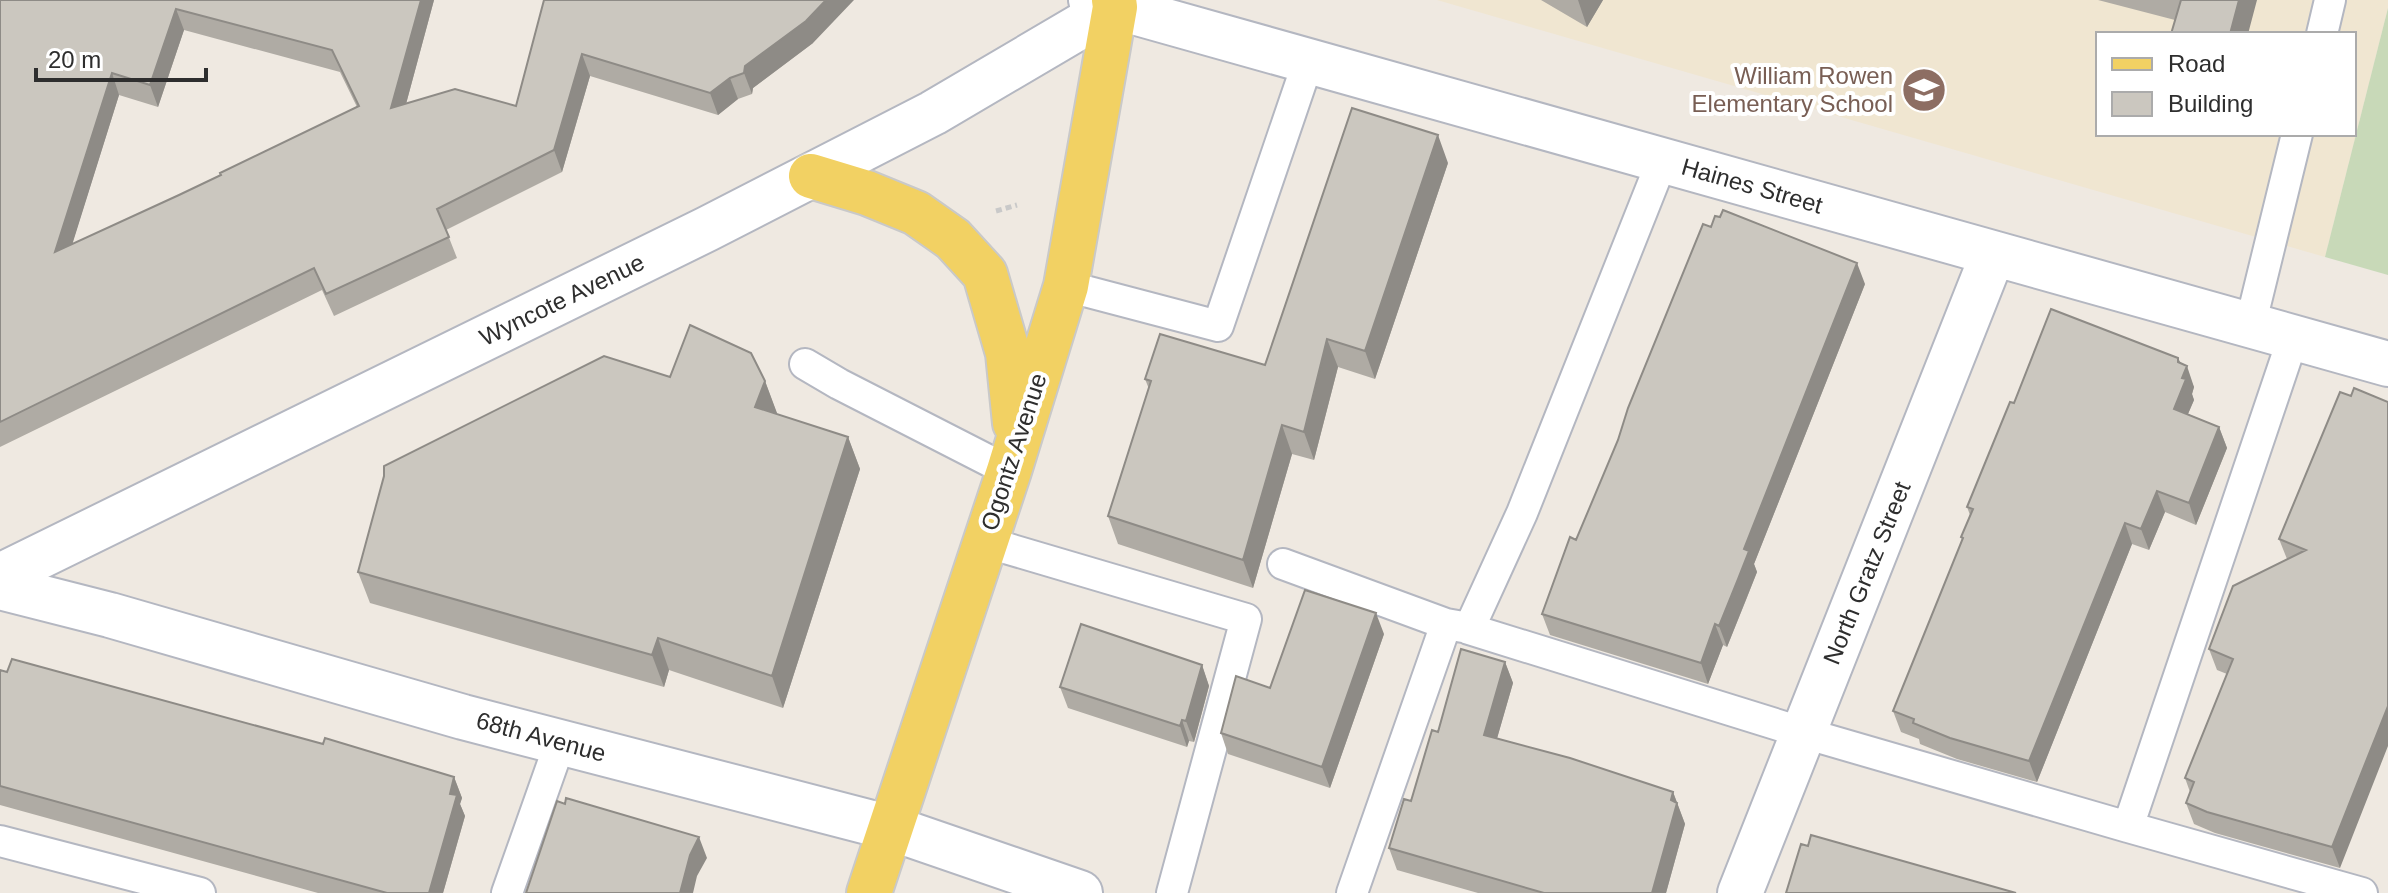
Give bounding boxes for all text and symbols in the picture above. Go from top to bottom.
scale bar [36,32,206,82]
legend [2096,32,2356,136]
text: 20 m [48,46,101,73]
text: Road [2168,50,2225,77]
place label: William Rowen Elementary School [1692,62,1893,117]
school or university icon: William Rowen Elementary School [1900,66,1948,114]
text: Building [2168,90,2253,117]
street label: Haines Street [1679,153,1826,219]
street label: Wyncote Avenue [475,248,648,351]
street label: Ogontz Avenue [975,370,1052,534]
street label: North Gratz Street [1818,477,1916,668]
street label: 68th Avenue [473,706,609,767]

